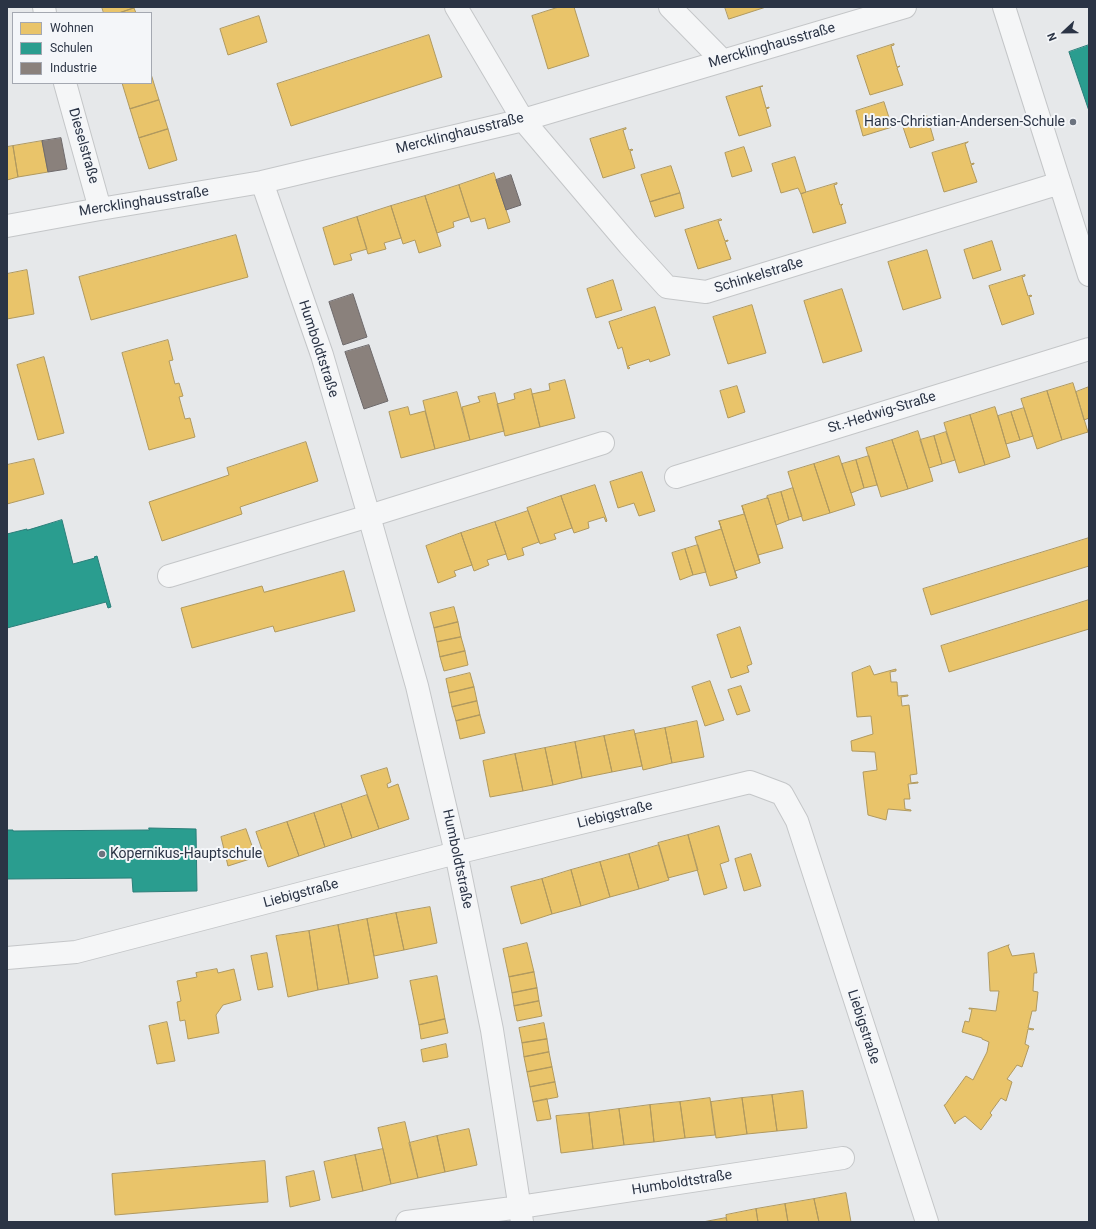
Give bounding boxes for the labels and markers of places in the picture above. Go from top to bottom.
place label: Hans-Christian-Andersen-Schule [864,114,1065,130]
marker: Hans-Christian-Andersen-Schule [1068,117,1078,127]
place label: Kopernikus-Hauptschule [110,846,262,862]
marker: Kopernikus-Hauptschule [97,849,107,859]

